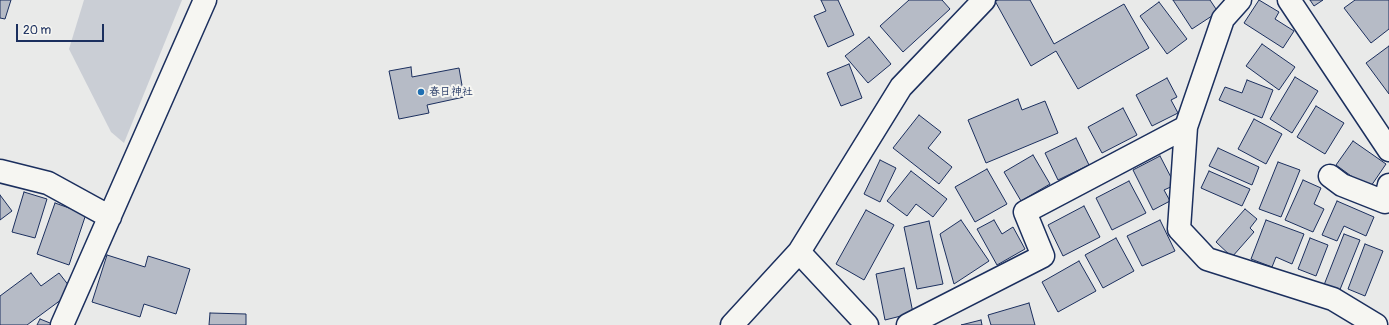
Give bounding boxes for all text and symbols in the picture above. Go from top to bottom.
scale bar [18,16,106,42]
text: 20 m [23,23,51,38]
place label: 春日神社 [429,85,473,99]
marker: 春日神社 [416,87,426,97]

